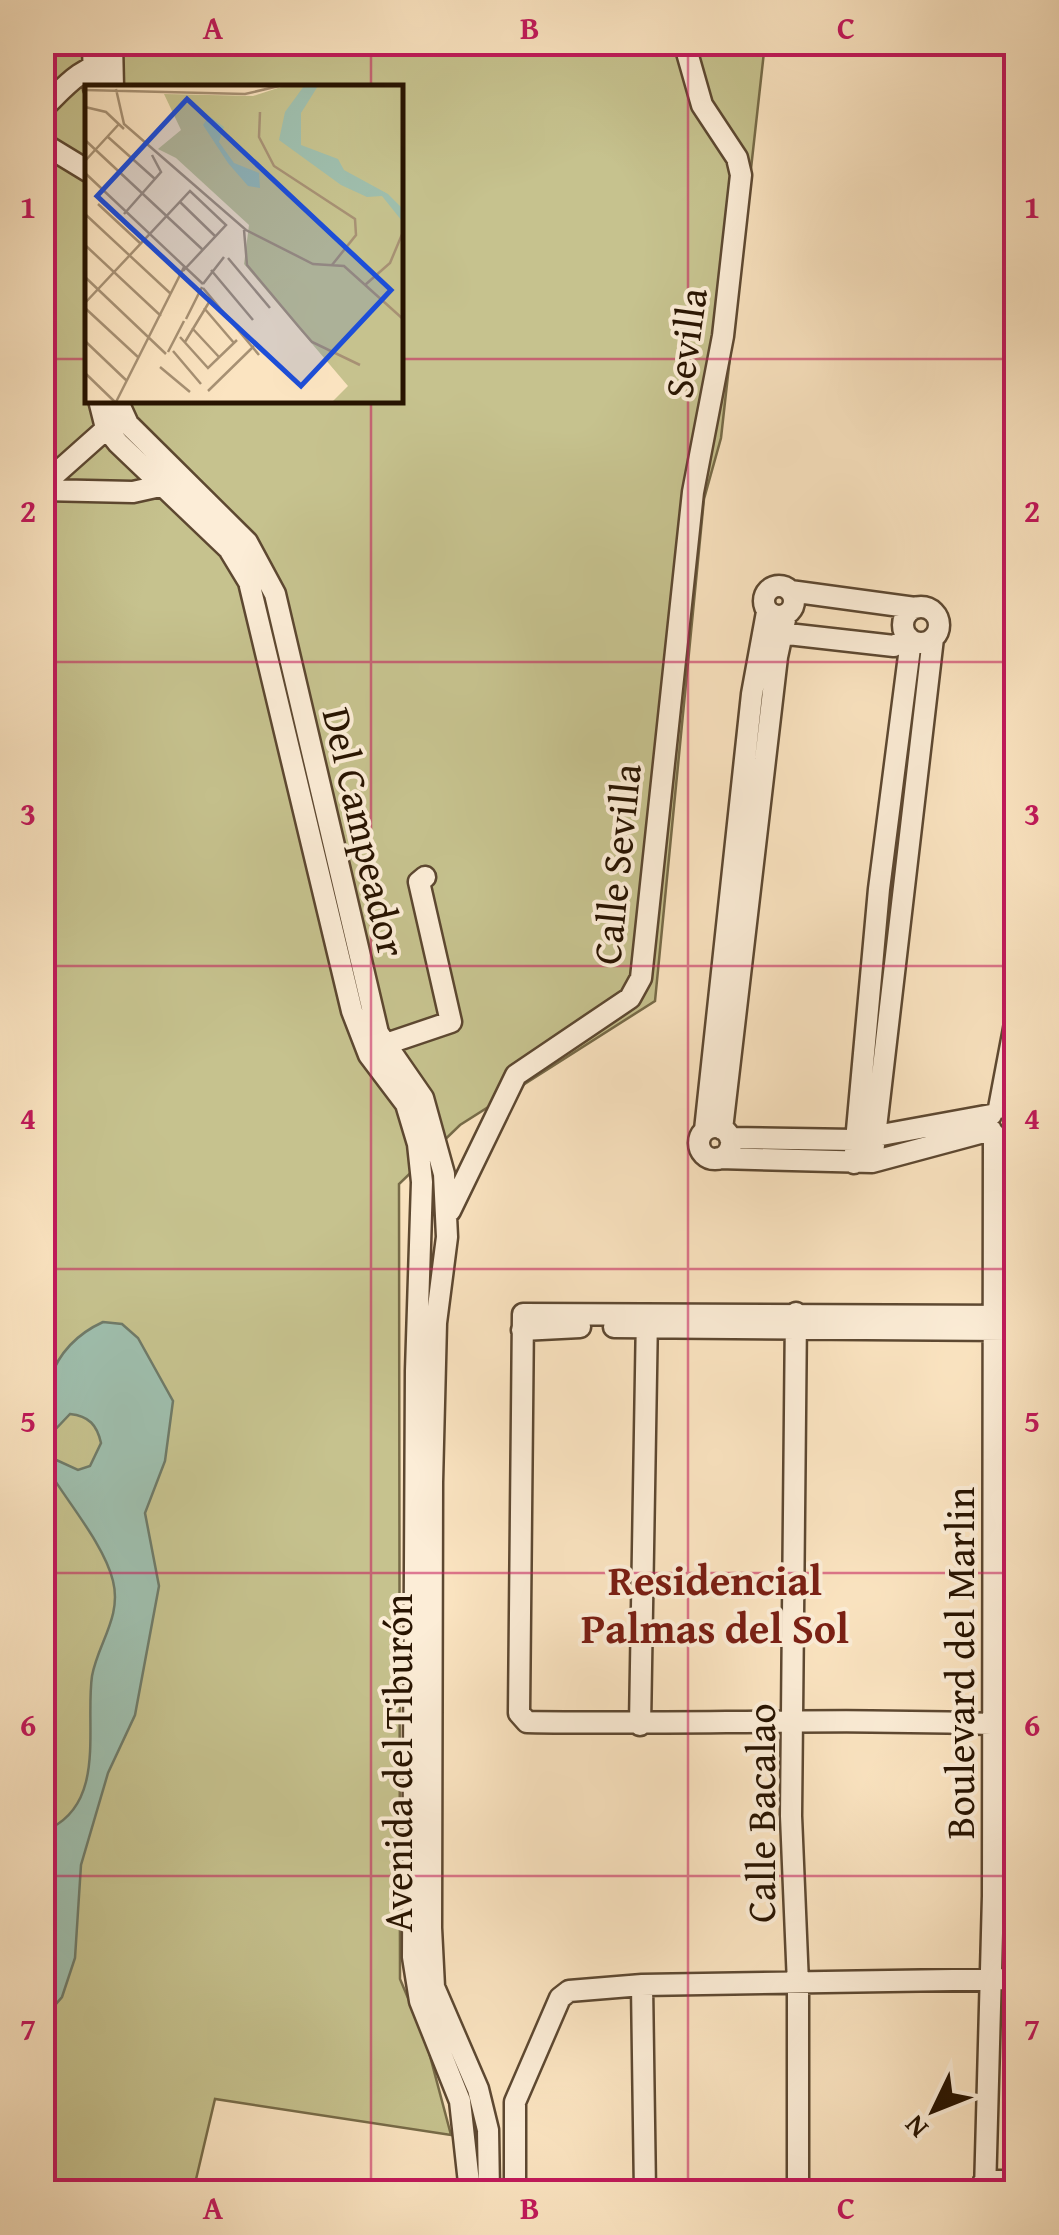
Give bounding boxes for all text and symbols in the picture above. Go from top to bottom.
text: A [203,4,224,51]
text: B [520,4,540,51]
text: C [837,4,855,51]
inset map [85,85,402,402]
text: 1 [20,183,36,230]
text: 1 [1024,183,1040,230]
street label: Sevilla [648,284,722,402]
text: 2 [20,487,36,534]
text: 2 [1024,487,1040,534]
street label: Del Campeador [308,702,422,962]
street label: Calle Sevilla [576,761,656,967]
text: 3 [20,790,36,837]
text: 3 [1024,790,1040,837]
text: 4 [20,1094,36,1141]
text: 4 [1024,1094,1040,1141]
text: 5 [20,1397,36,1444]
text: 5 [1024,1397,1040,1444]
street label: Boulevard del Marlin [930,1487,989,1839]
district label: Residencial Palmas del Sol [581,1549,849,1658]
street label: Avenida del Tiburón [368,1594,427,1932]
text: 6 [20,1701,36,1748]
text: 6 [1024,1701,1040,1748]
street label: Calle Bacalao [731,1703,790,1923]
text: 7 [20,2005,36,2052]
text: 7 [1024,2005,1040,2052]
north arrow [884,2060,984,2160]
text: N [894,2106,937,2148]
text: A [203,2184,224,2231]
text: B [520,2184,540,2231]
text: C [837,2184,855,2231]

